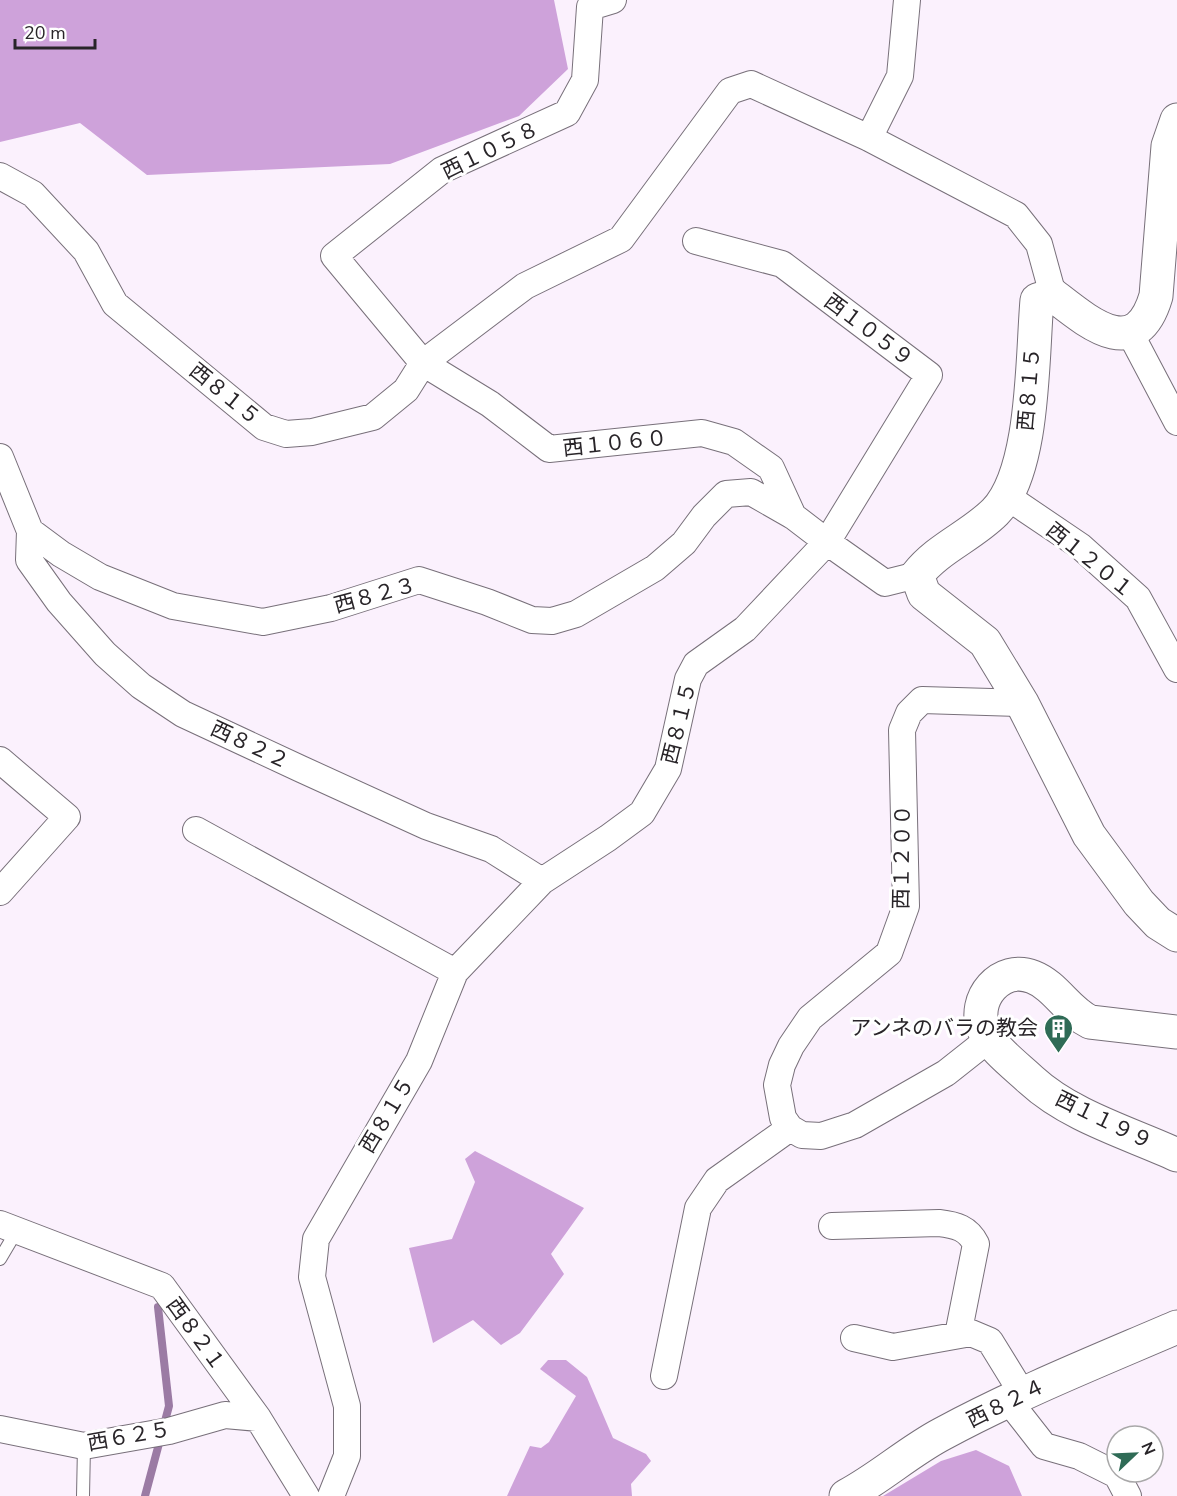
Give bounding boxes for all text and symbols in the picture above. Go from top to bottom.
scale bar [15,12,94,50]
text: 20 m [24,21,66,45]
street label: 西１０５８ [437,114,543,186]
street label: 西１０５９ [819,287,919,373]
street label: 西８１５ [1011,346,1047,432]
street label: 西８１５ [184,357,266,431]
street label: 西１０６０ [561,424,669,462]
street label: 西１２０１ [1040,516,1140,604]
street label: 西８２３ [331,571,419,619]
street label: 西８１５ [655,679,703,767]
street label: 西８２２ [206,715,294,775]
street label: 西１２００ [887,804,917,910]
building icon: アンネのバラの教会 [1043,1012,1075,1054]
place label: アンネのバラの教会 [850,1014,1038,1042]
street label: 西８１５ [353,1072,421,1158]
street label: 西１１９９ [1051,1084,1157,1156]
street label: 西８２１ [160,1292,232,1376]
street label: 西８２４ [962,1372,1050,1434]
street label: 西６２５ [85,1415,173,1457]
north arrow [1105,1424,1165,1484]
text: N [1135,1439,1160,1458]

